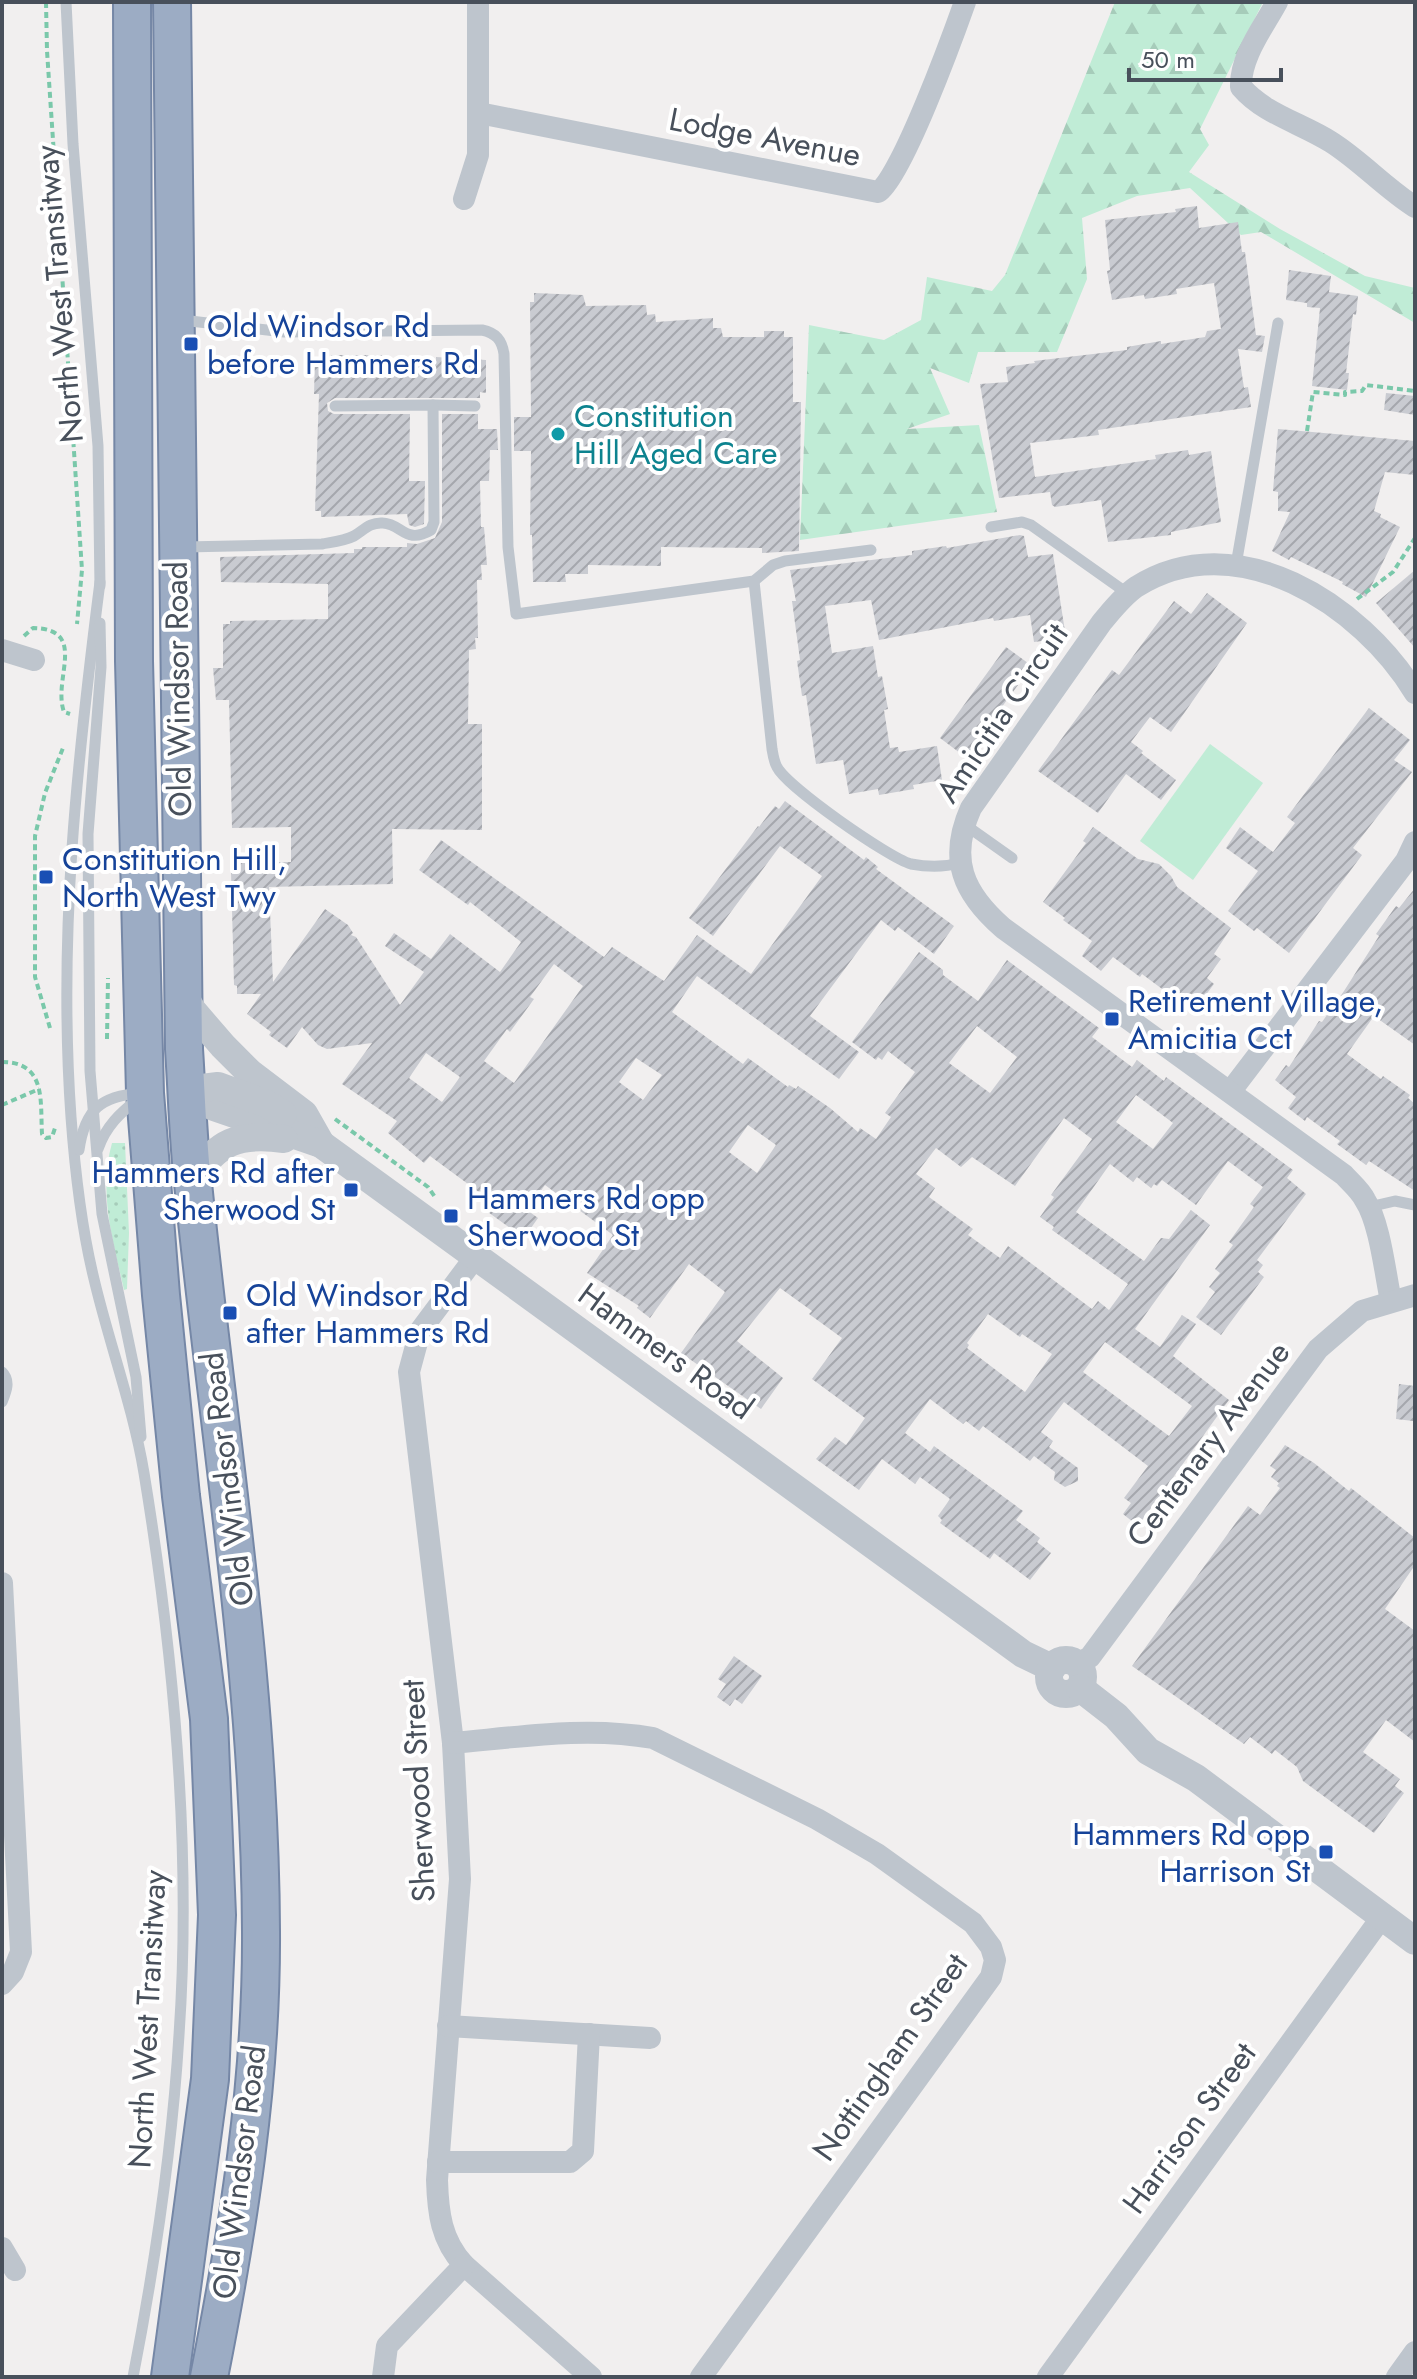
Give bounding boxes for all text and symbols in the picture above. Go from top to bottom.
scale bar [1129,32,1281,82]
text: 50 m [1141,42,1195,77]
street label: Lodge Avenue [665,96,865,178]
street label: North West Transitway [23,142,95,445]
place label: Old Windsor Rd before Hammers Rd [207,303,479,386]
marker: Old Windsor Rd before Hammers Rd [182,335,200,353]
place label: Constitution Hill Aged Care [574,393,778,476]
marker: Constitution Hill Aged Care [549,425,567,443]
street label: Old Windsor Road [153,561,203,817]
street label: Amicitia Circuit [925,614,1079,812]
place label: Constitution Hill, North West Twy [62,836,287,919]
marker: Constitution Hill, North West Twy [37,868,55,886]
place label: Retirement Village, Amicitia Cct [1128,978,1383,1061]
marker: Retirement Village, Amicitia Cct [1103,1010,1121,1028]
place label: Hammers Rd after Sherwood St [91,1149,335,1232]
place label: Hammers Rd opp Sherwood St [467,1175,705,1258]
marker: Hammers Rd after Sherwood St [342,1181,360,1199]
marker: Hammers Rd opp Sherwood St [442,1207,460,1225]
place label: Old Windsor Rd after Hammers Rd [246,1272,490,1355]
street label: Hammers Road [569,1272,763,1430]
marker: Old Windsor Rd after Hammers Rd [221,1304,239,1322]
street label: Centenary Avenue [1115,1332,1301,1556]
street label: Old Windsor Road [189,1349,265,1609]
street label: Sherwood Street [389,1678,447,1904]
place label: Hammers Rd opp Harrison St [1072,1811,1310,1894]
marker: Hammers Rd opp Harrison St [1317,1843,1335,1861]
street label: North West Transitway [116,1868,178,2169]
street label: Nottingham Street [801,1944,979,2170]
street label: Harrison Street [1111,2033,1267,2223]
street label: Old Windsor Road [201,2042,277,2302]

